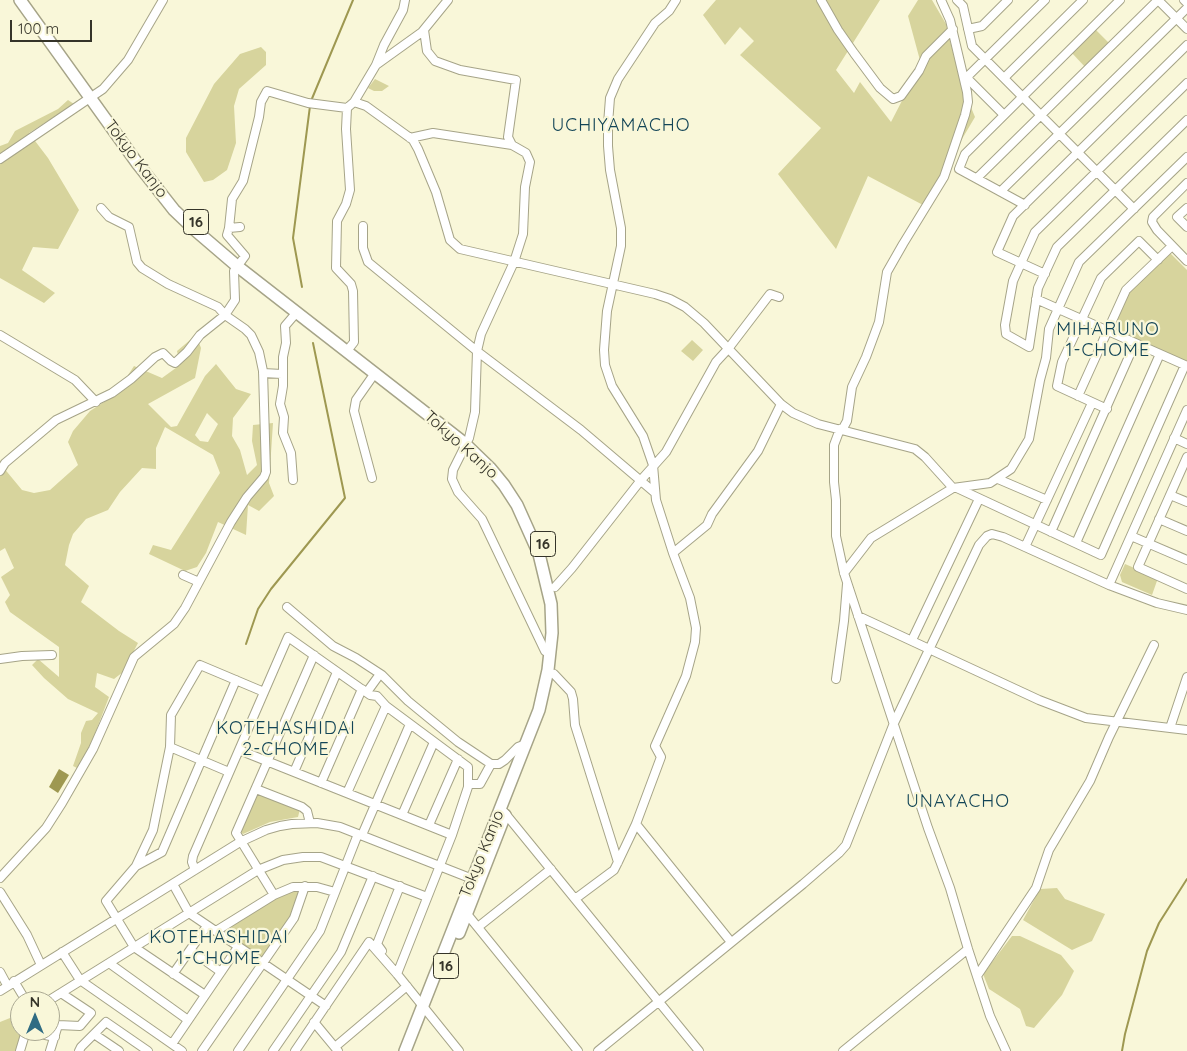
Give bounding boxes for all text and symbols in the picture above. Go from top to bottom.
scale bar [12,10,95,42]
text: 100 m [18,19,59,38]
district label: UCHIYAMACHO [550,115,692,137]
street label: Tokyo Kanjo [100,116,172,202]
road number: 16 [184,210,208,234]
district label: MIHARUNO 1-CHOME [1055,319,1161,362]
street label: Tokyo Kanjo [420,407,502,483]
road number: 16 [530,532,556,556]
district label: KOTEHASHIDAI 2-CHOME [215,718,357,761]
district label: UNAYACHO [905,791,1011,813]
street label: Tokyo Kanjo [456,807,508,901]
district label: KOTEHASHIDAI 1-CHOME [148,927,290,970]
road number: 16 [434,954,458,978]
north arrow [10,991,60,1041]
text: N [30,993,40,1011]

